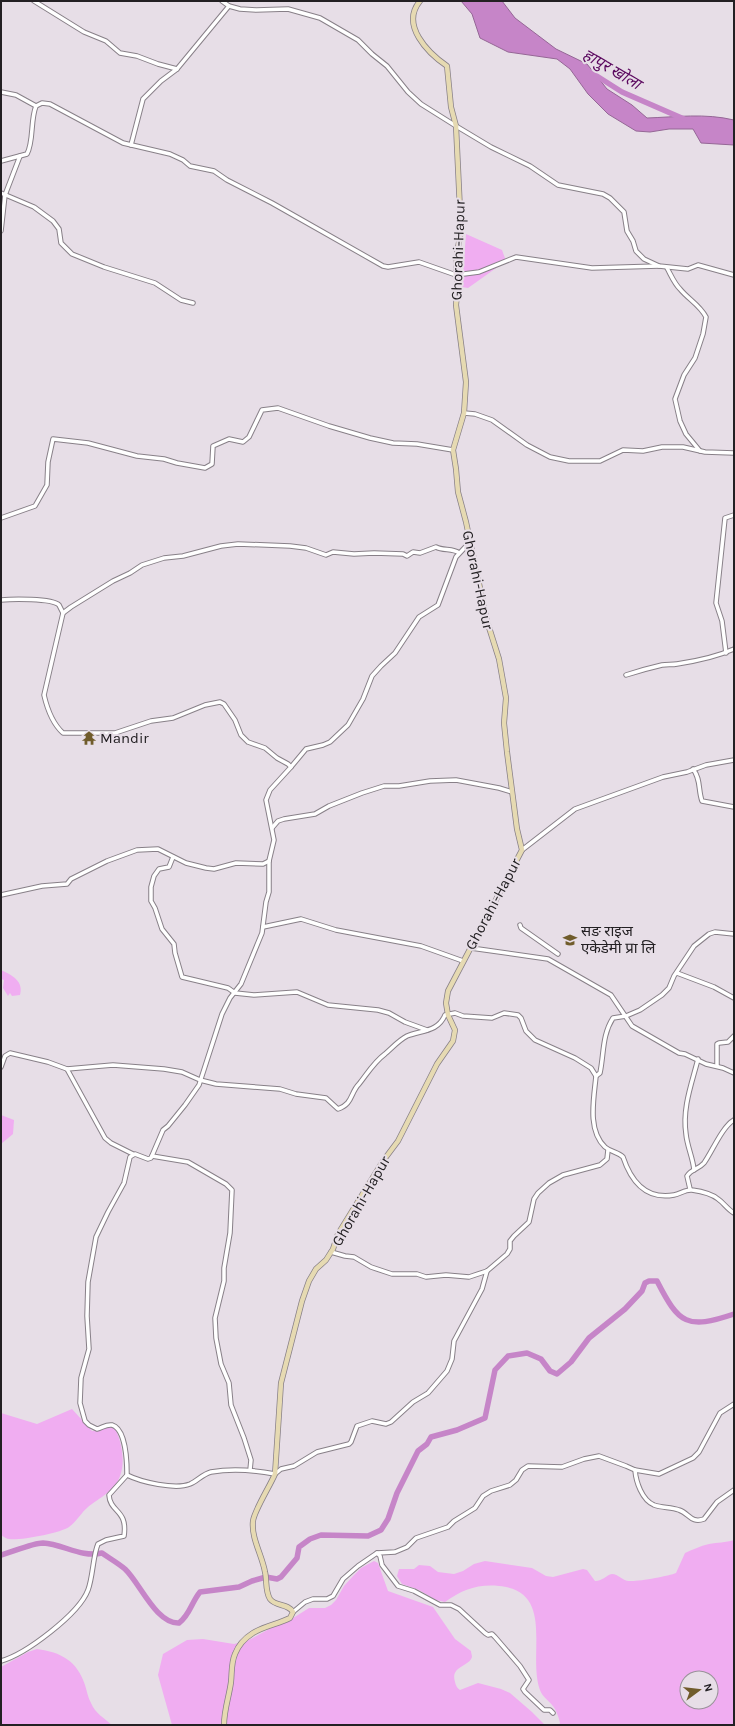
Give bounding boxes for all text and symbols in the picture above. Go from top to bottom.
water label: हापुर खोला [579,45,647,96]
street label: Ghorahi-Hapur [447,199,469,301]
street label: Ghorahi-Hapur [459,529,497,632]
place label: Mandir [100,729,149,747]
temple icon: Mandir [81,730,97,746]
street label: Ghorahi-Hapur [461,855,525,953]
place label: सङ राइज एकेडेमी प्रा लि [581,922,656,957]
school or university icon: सङ राइज एकेडेमी प्रा लि [562,932,578,948]
street label: Ghorahi-Hapur [328,1152,394,1249]
north arrow [679,1670,719,1710]
text: N [701,1682,715,1693]

